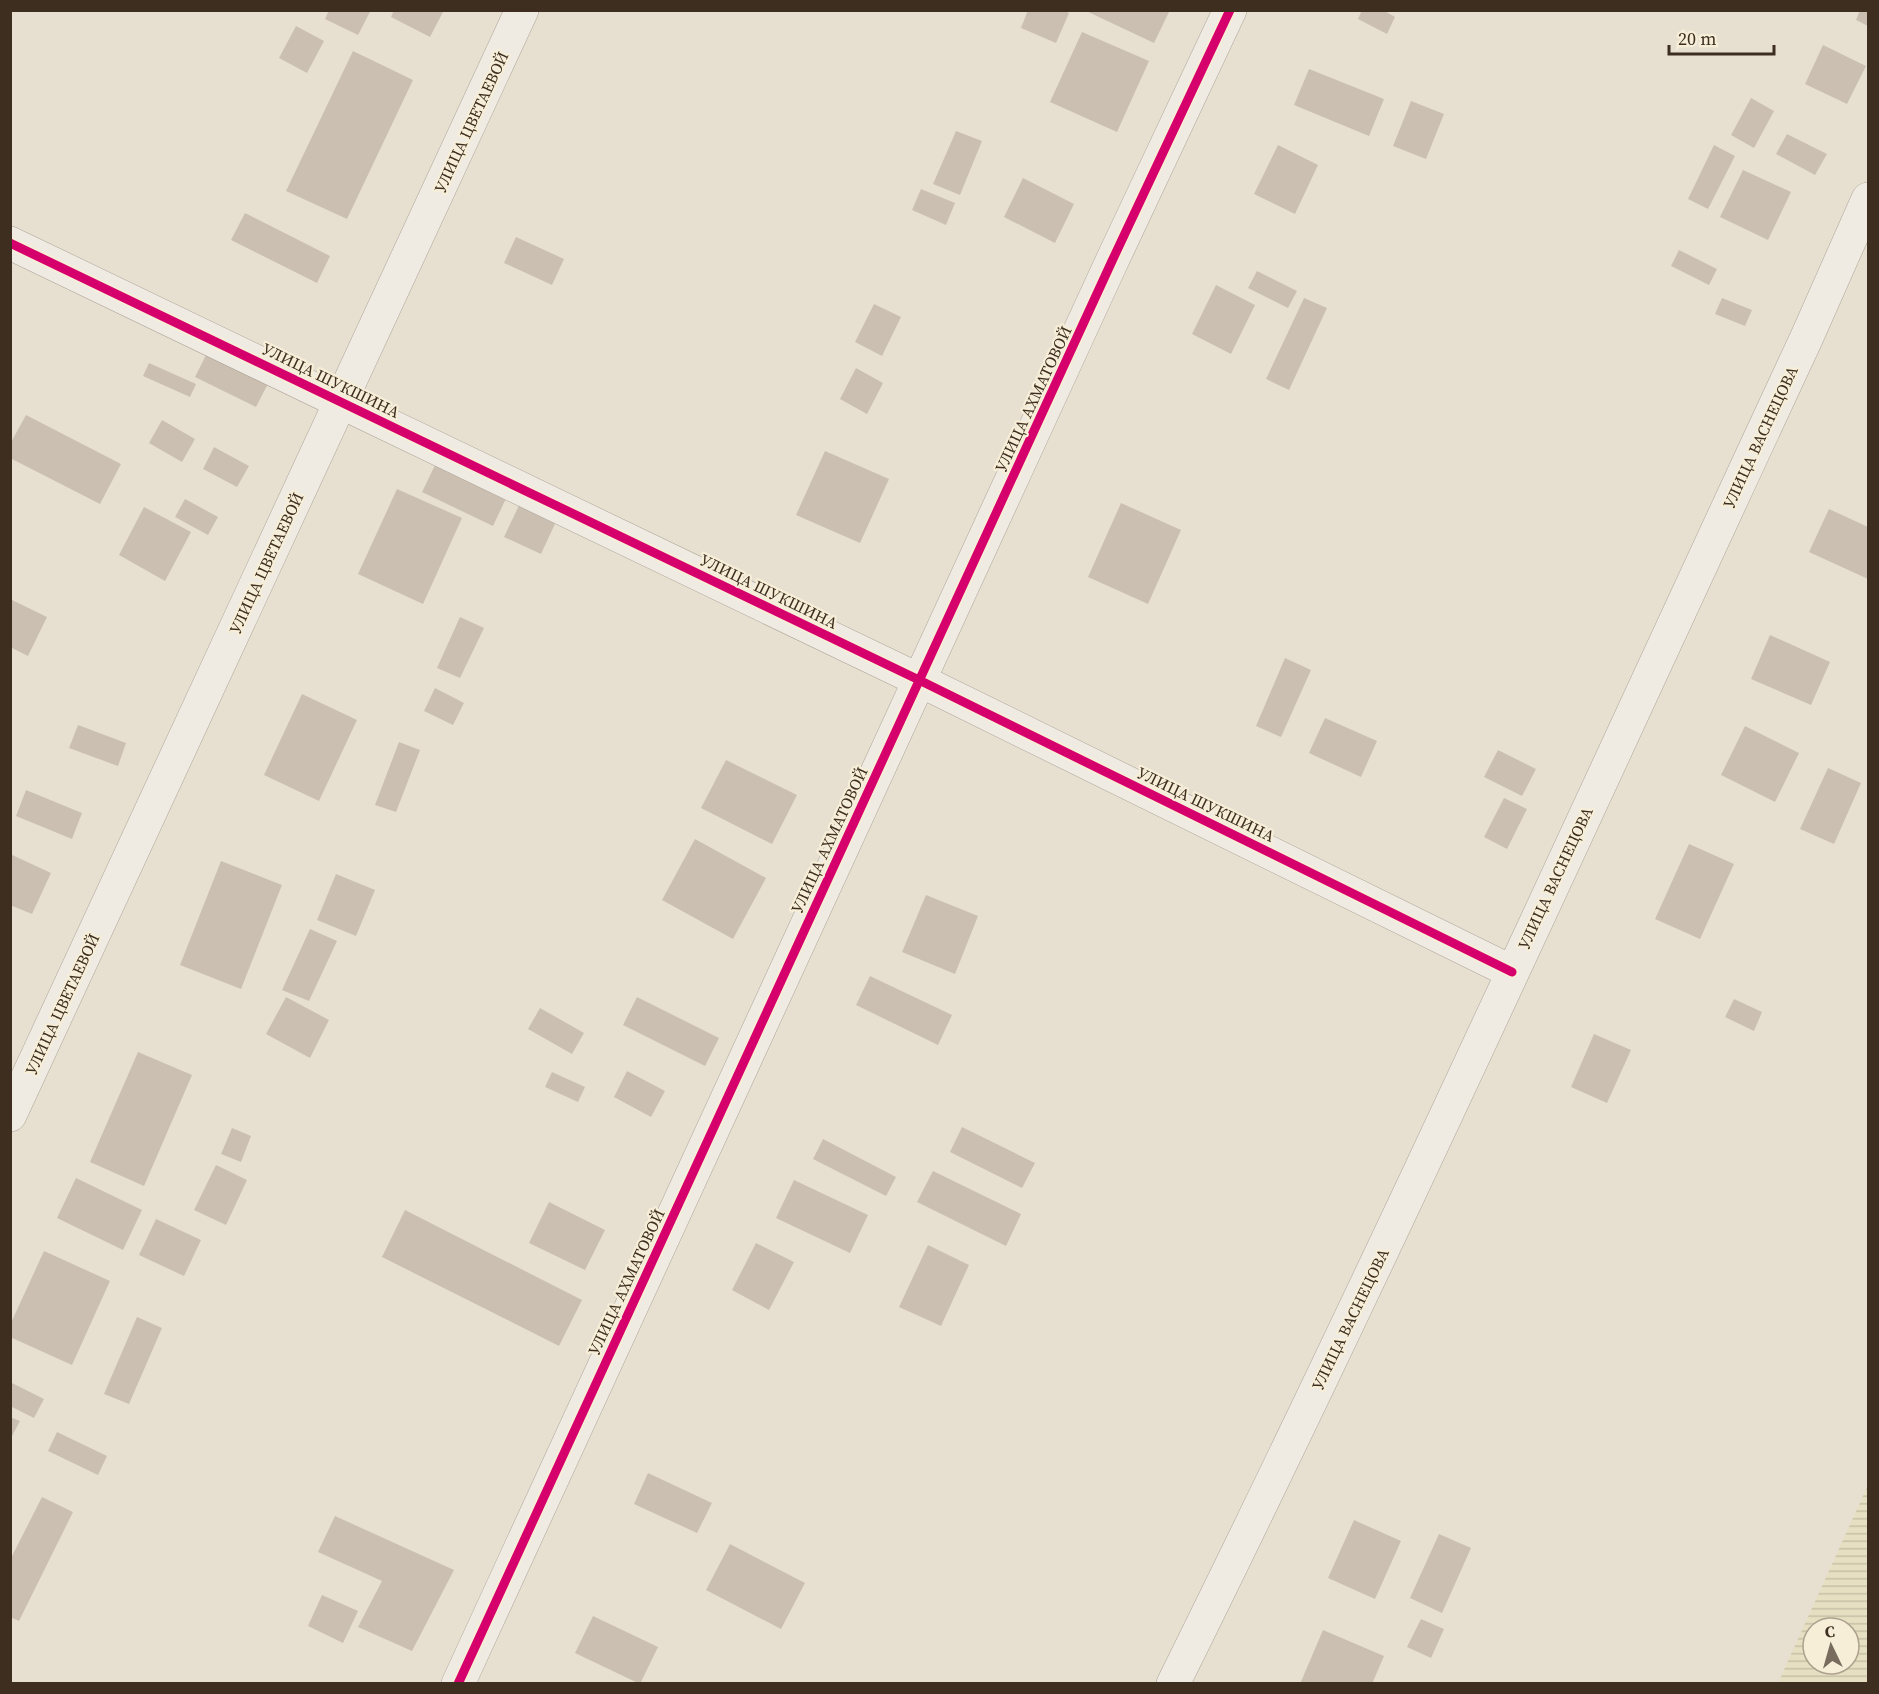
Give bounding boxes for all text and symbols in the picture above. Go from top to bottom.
scale bar [1669,18,1774,56]
text: 20 m [1678,26,1716,51]
street label: УЛИЦА ЦВЕТАЕВОЙ [429,47,514,196]
street label: УЛИЦА АХМАТОВОЙ [989,322,1077,476]
street label: УЛИЦА ШУКШИНА [259,337,404,423]
street label: УЛИЦА ВАСНЕЦОВА [1717,362,1803,512]
street label: УЛИЦА ЦВЕТАЕВОЙ [224,488,309,637]
street label: УЛИЦА ШУКШИНА [697,548,842,634]
street label: УЛИЦА ШУКШИНА [1134,761,1279,847]
street label: УЛИЦА АХМАТОВОЙ [785,763,873,917]
street label: УЛИЦА ВАСНЕЦОВА [1512,803,1598,953]
street label: УЛИЦА ЦВЕТАЕВОЙ [20,929,105,1078]
street label: УЛИЦА АХМАТОВОЙ [582,1205,670,1359]
street label: УЛИЦА ВАСНЕЦОВА [1306,1244,1394,1393]
north arrow [1801,1616,1861,1676]
text: С [1824,1620,1836,1642]

